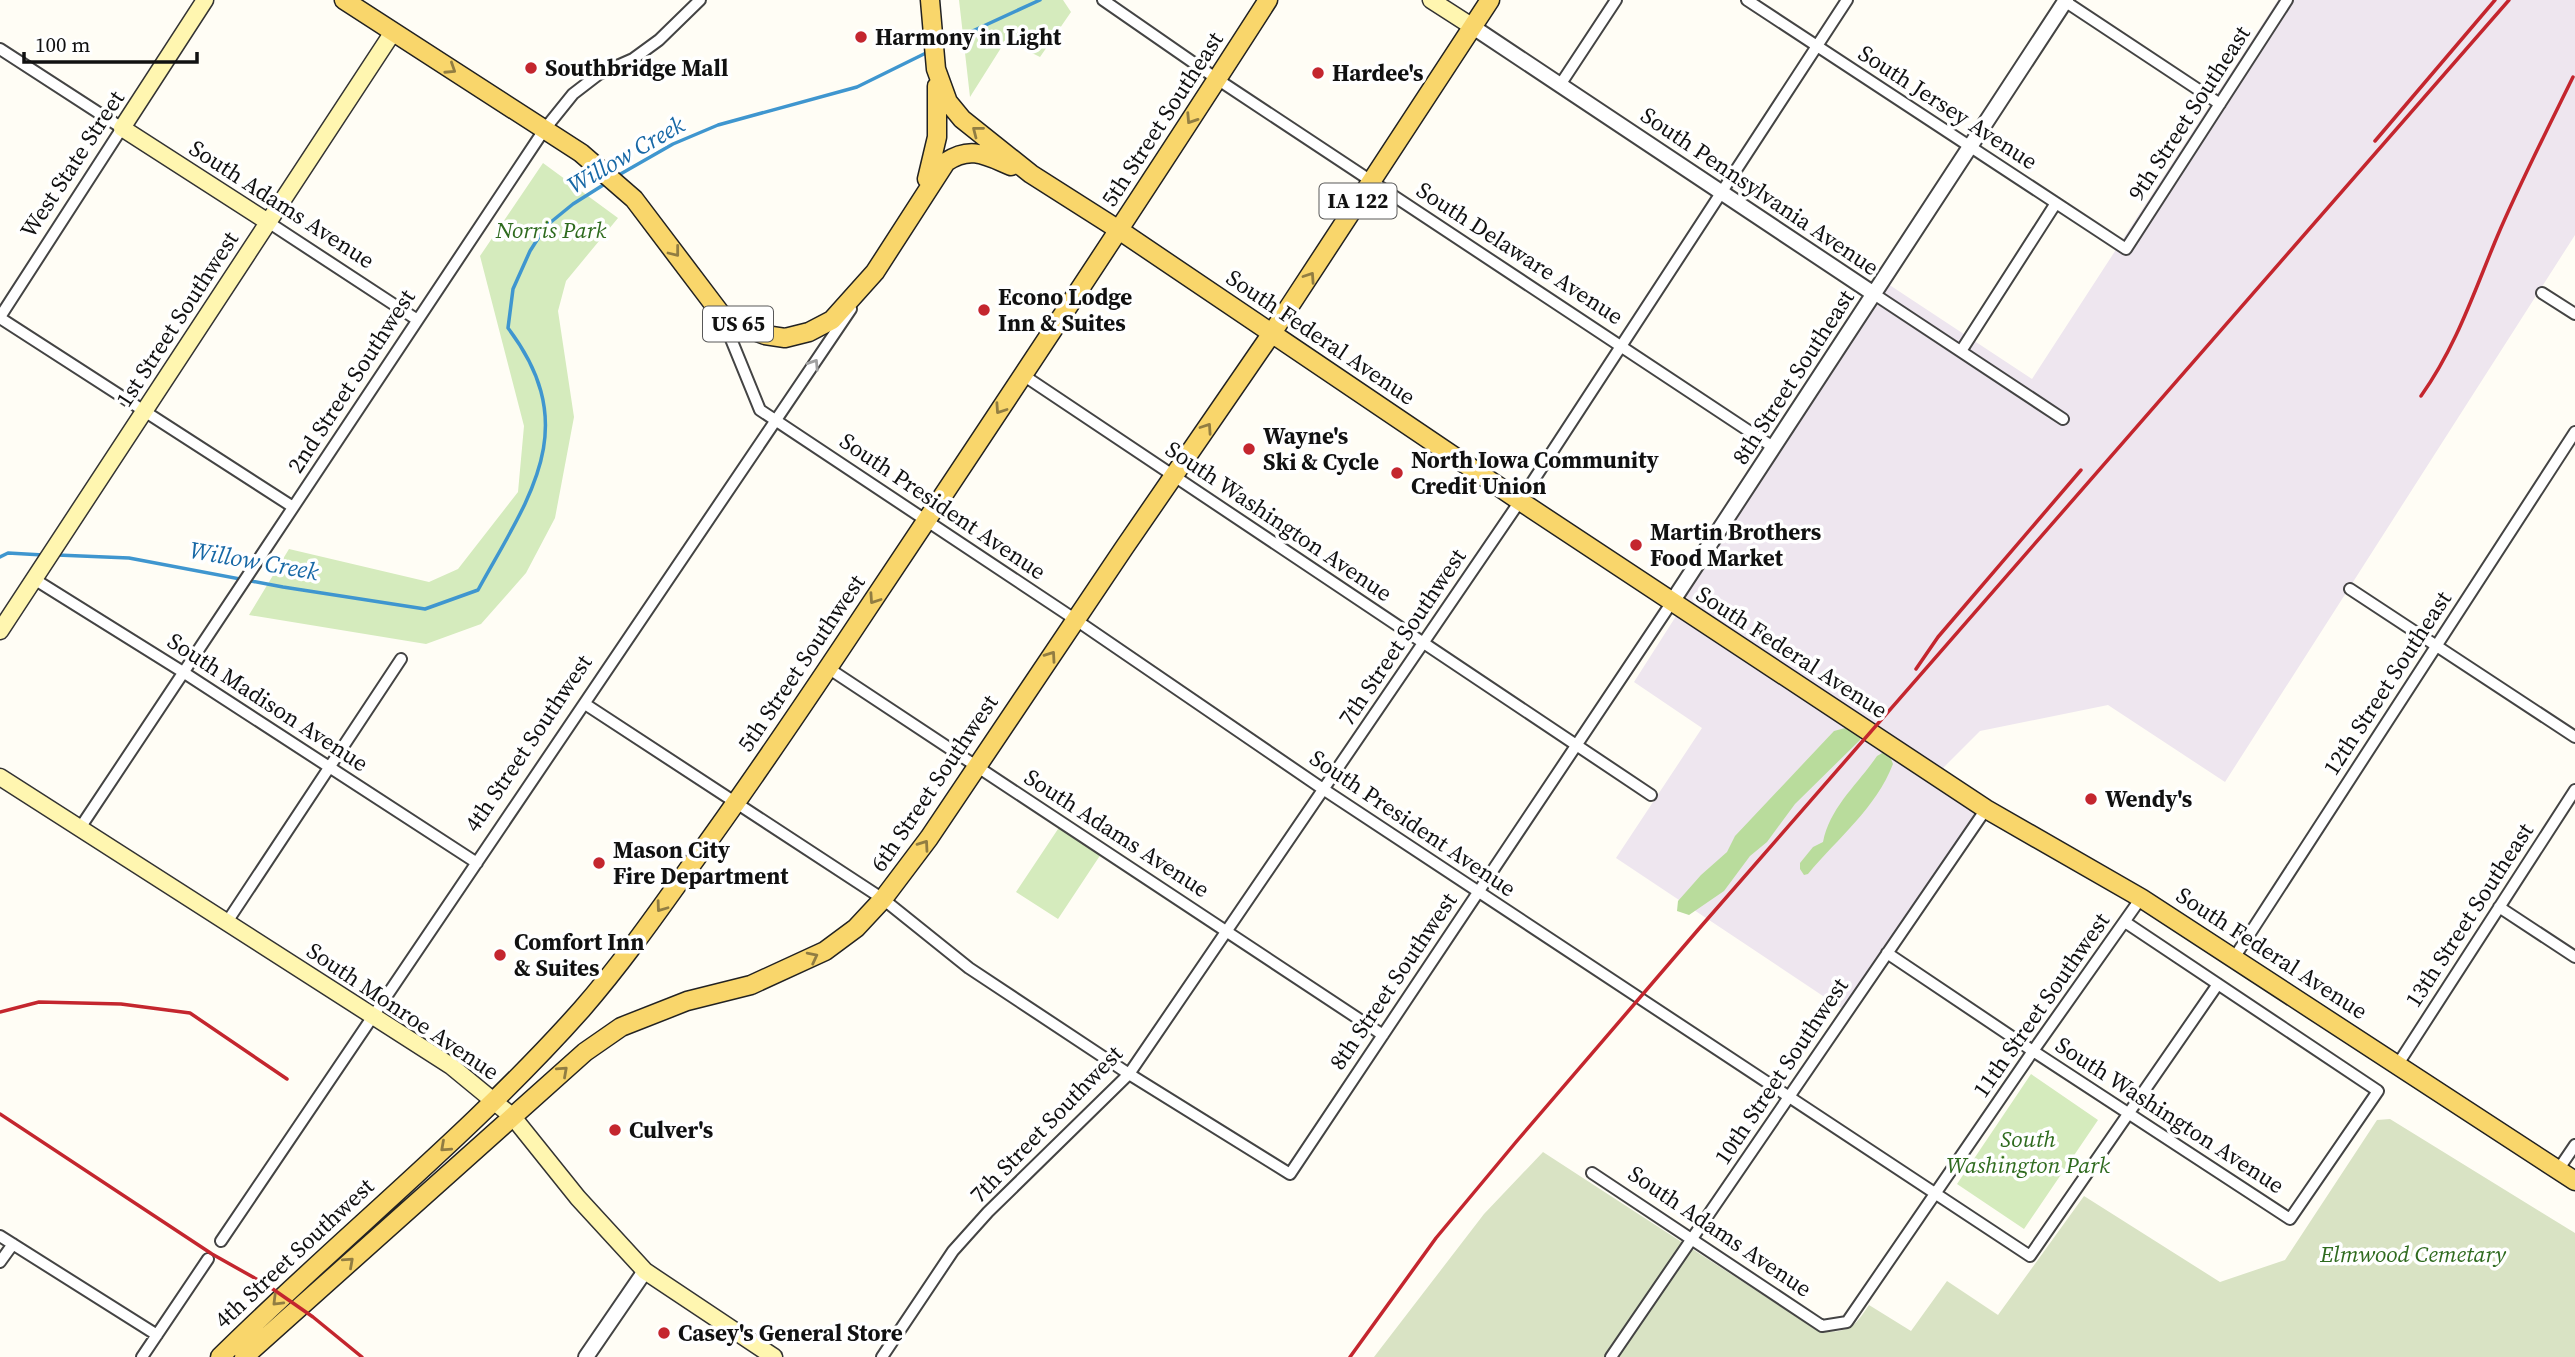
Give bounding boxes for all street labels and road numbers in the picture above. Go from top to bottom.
street label: 9th Street Southeast [2120,19,2258,207]
street label: 5th Street Southeast [1093,25,1231,213]
street label: South Jersey Avenue [1852,37,2044,177]
street label: West State Street [12,84,132,244]
street label: South Pennsylvania Avenue [1635,99,1885,283]
street label: South Adams Avenue [183,132,381,276]
street label: South Delaware Avenue [1410,174,1630,332]
road number: IA 122 [1320,184,1396,218]
street label: 1st Street Southwest [108,224,246,413]
street label: South Federal Avenue [1220,262,1422,412]
street label: 2nd Street Southwest [280,282,423,479]
street label: 8th Street Southeast [1724,283,1862,471]
road number: US 65 [703,306,773,342]
street label: South President Avenue [834,425,1052,587]
street label: South Washington Avenue [1159,433,1399,609]
street label: 7th Street Southwest [1331,542,1474,732]
street label: 5th Street Southwest [730,568,873,758]
street label: South Federal Avenue [1690,578,1894,726]
street label: 12th Street Southeast [2315,584,2459,781]
street label: South Madison Avenue [161,625,375,779]
street label: 4th Street Southwest [457,648,600,838]
street label: 6th Street Southwest [863,688,1006,878]
street label: South President Avenue [1304,742,1522,904]
street label: South Adams Avenue [1018,761,1216,905]
street label: 13th Street Southeast [2397,816,2541,1013]
street label: South Federal Avenue [2170,879,2374,1027]
street label: 8th Street Southwest [1322,886,1465,1076]
street label: 11th Street Southwest [1965,906,2117,1104]
street label: South Monroe Avenue [300,935,506,1087]
street label: 10th Street Southwest [1707,971,1856,1171]
street label: South Washington Avenue [2049,1029,2291,1201]
street label: 7th Street Southwest [962,1038,1130,1210]
street label: South Adams Avenue [1622,1158,1818,1304]
street label: 4th Street Southwest [207,1170,381,1335]

